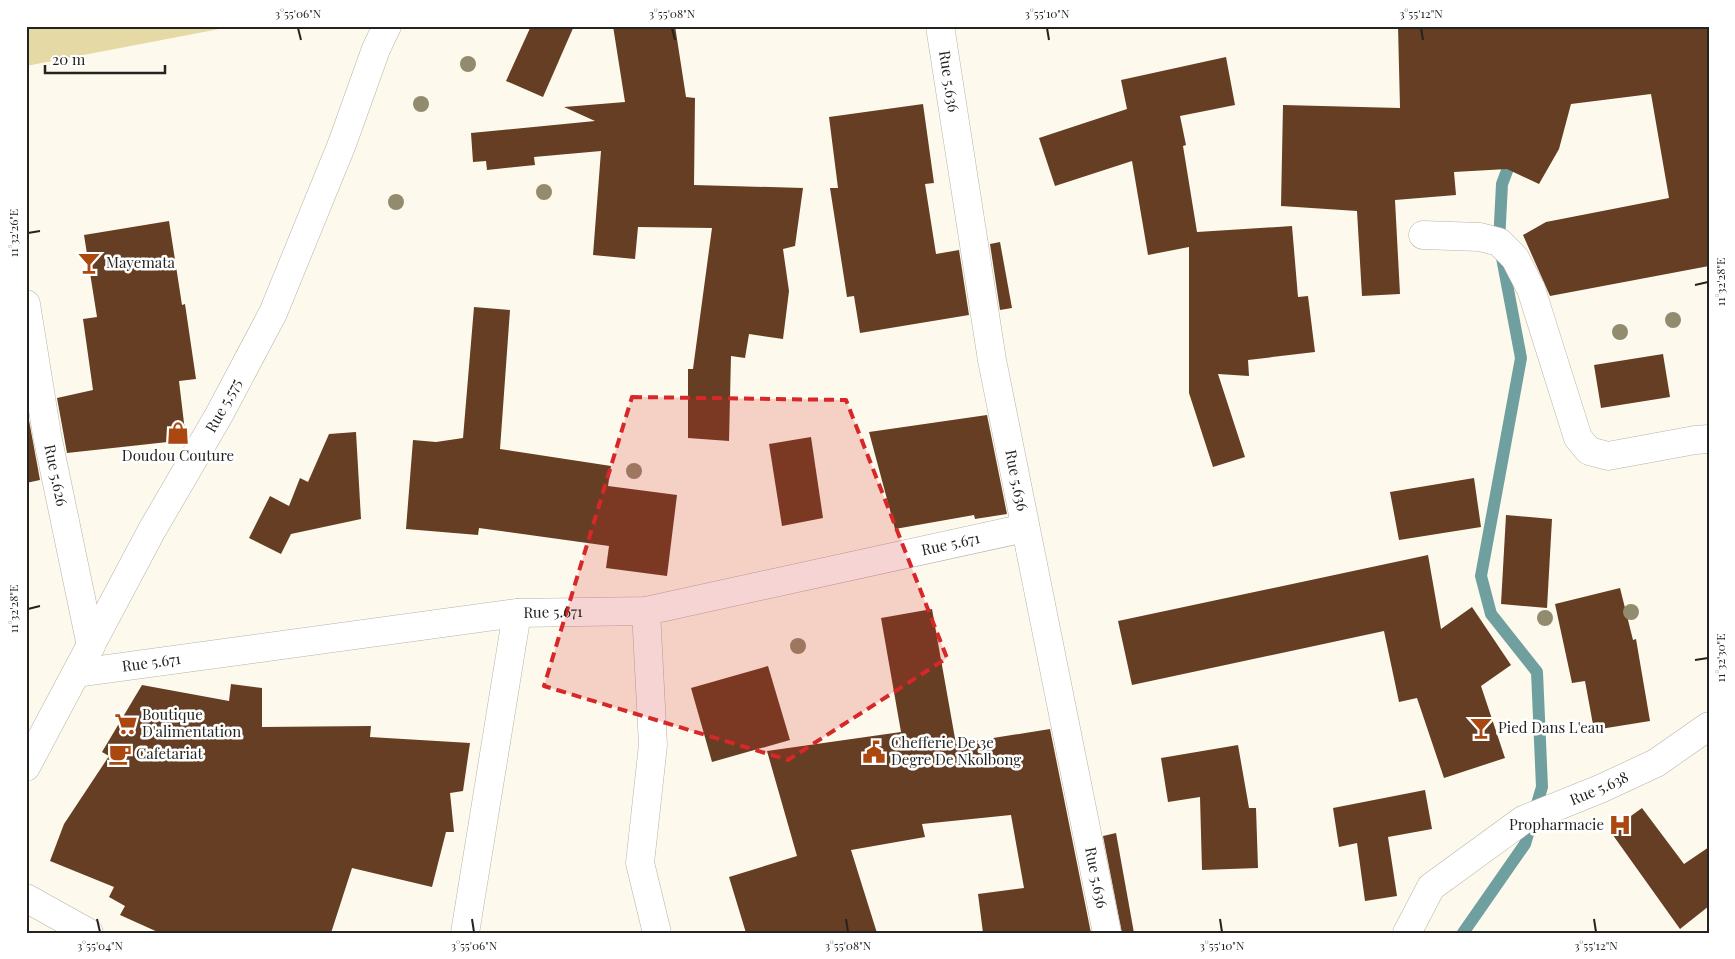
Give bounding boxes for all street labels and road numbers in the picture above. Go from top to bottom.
street label: Rue 5.636 [935,49,964,114]
street label: Rue 5.575 [200,375,246,436]
street label: Rue 5.626 [40,443,73,508]
street label: Rue 5.636 [1001,448,1033,513]
street label: Rue 5.671 [919,527,982,559]
street label: Rue 5.671 [523,601,583,622]
street label: Rue 5.671 [120,648,182,676]
street label: Rue 5.638 [1566,766,1632,809]
street label: Rue 5.636 [1081,845,1113,910]

